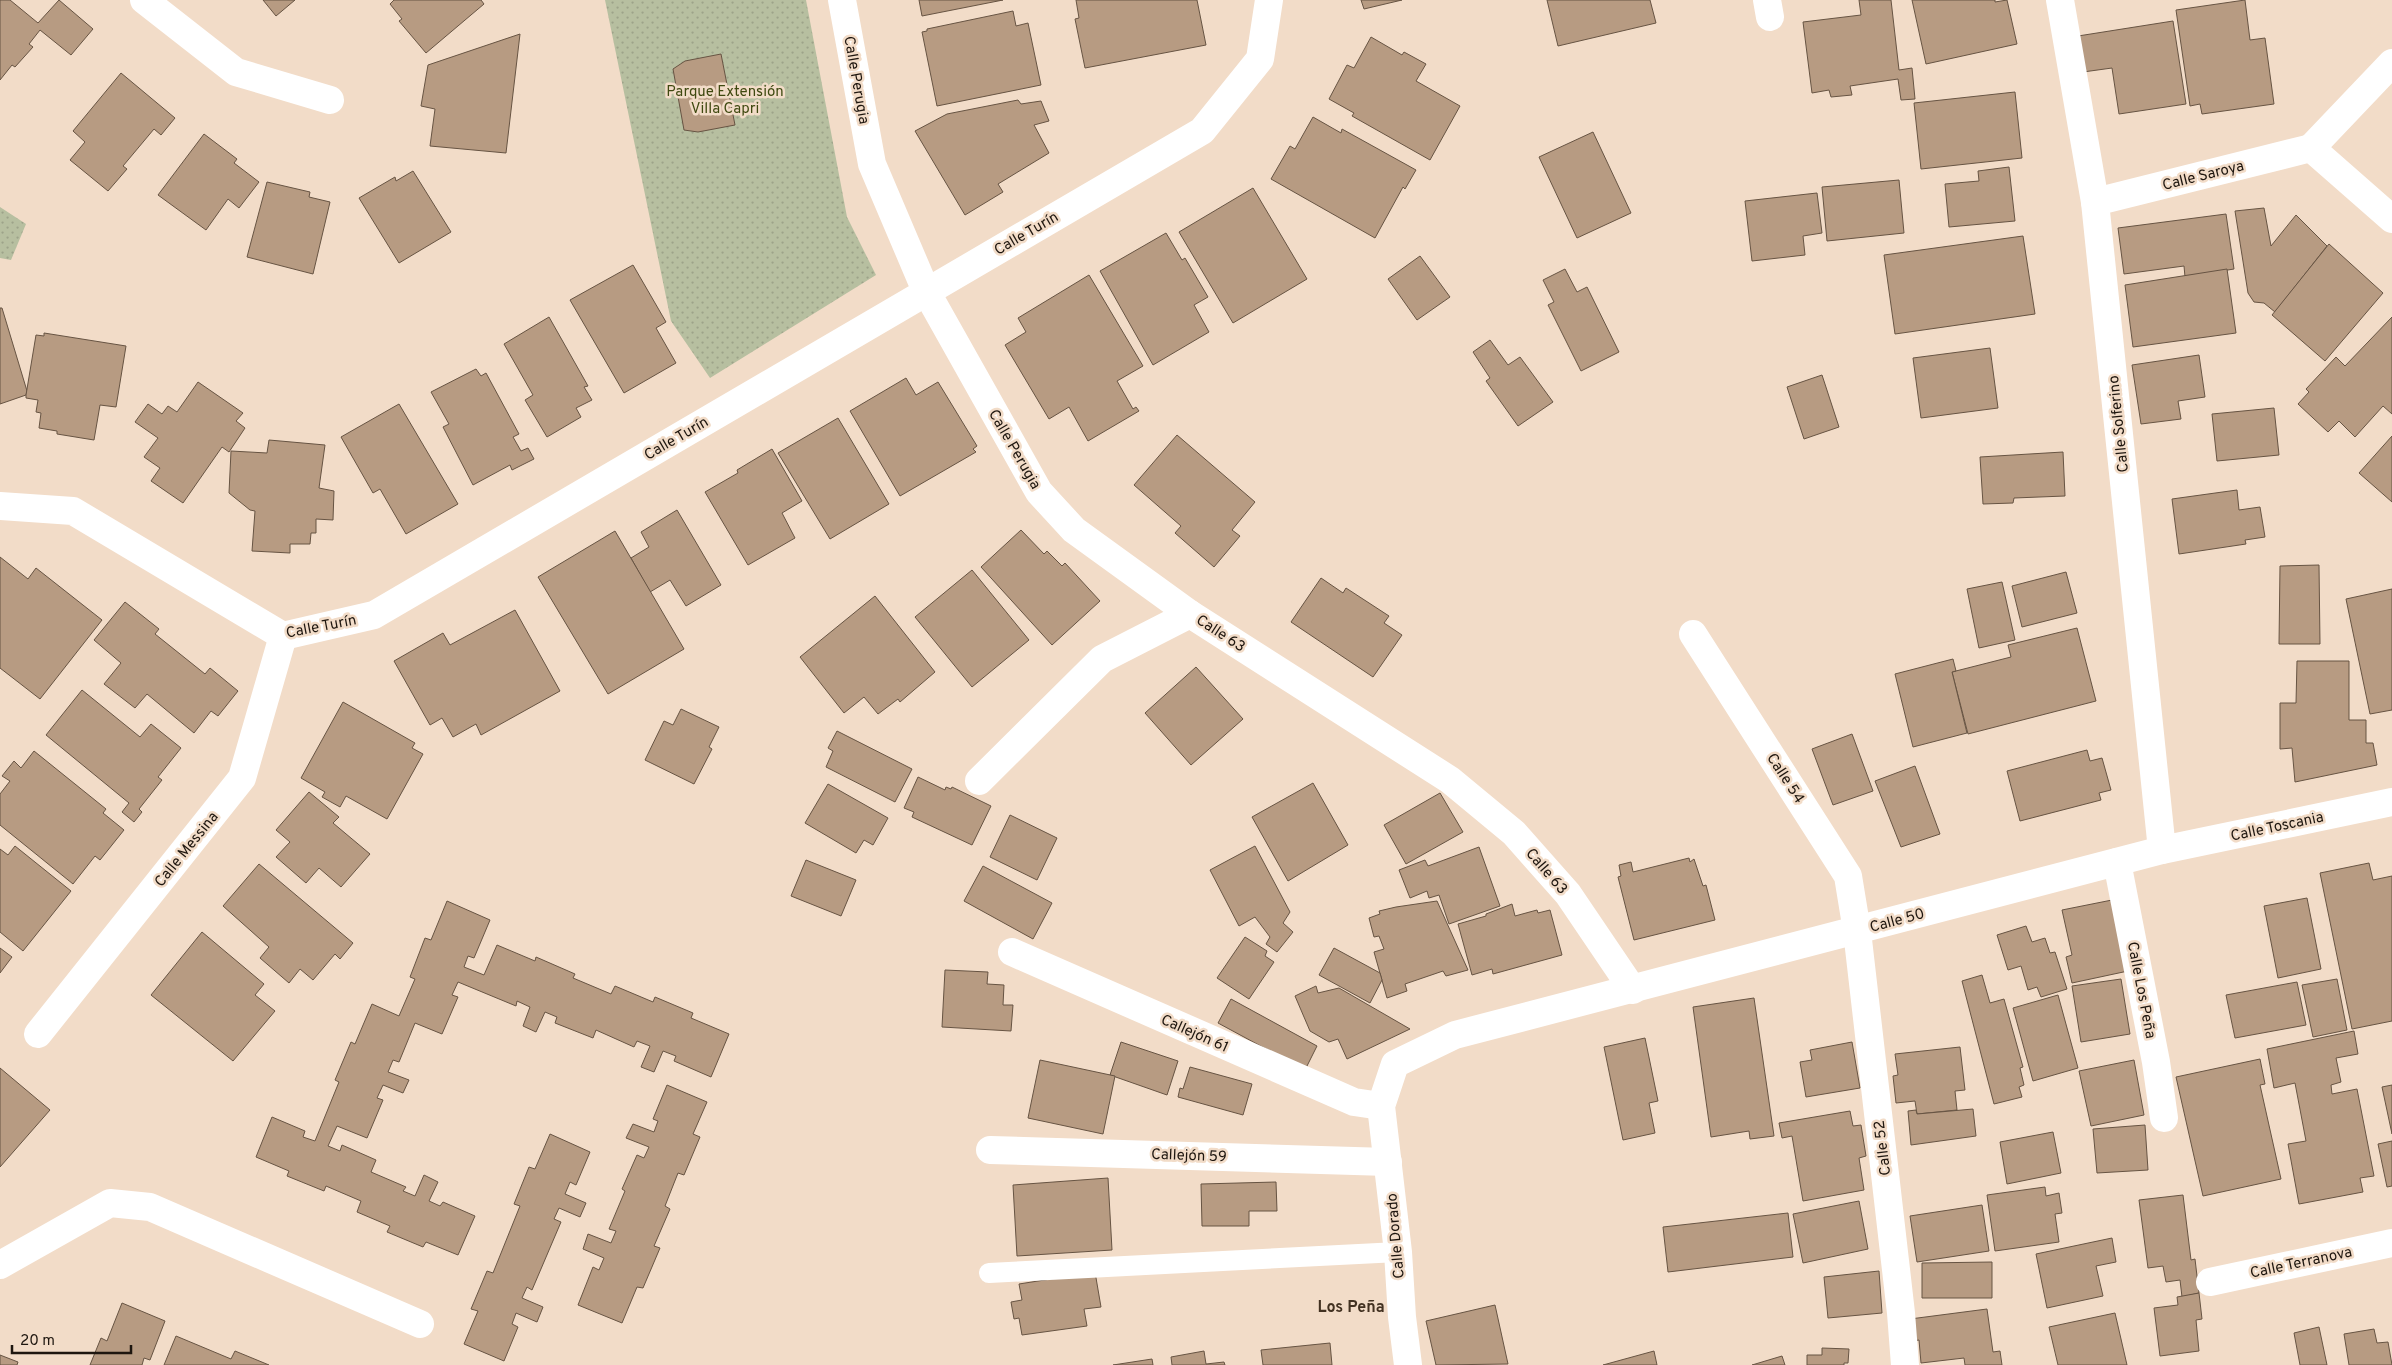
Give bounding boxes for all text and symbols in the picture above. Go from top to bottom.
street label: Calle Perugia [838,35,873,126]
park label: Parque Extensión Villa Capri [666,83,784,119]
street label: Calle Saroya [2161,157,2246,196]
street label: Calle Turín [991,208,1062,260]
street label: Calle Solferino [2105,374,2134,473]
street label: Calle Perugia [983,406,1044,493]
street label: Calle Turín [641,413,712,465]
street label: Calle Turín [285,611,358,644]
street label: Calle 63 [1192,611,1248,657]
street label: Calle 54 [1762,750,1808,807]
street label: Calle Messina [151,808,223,891]
street label: Calle Toscania [2229,808,2326,847]
street label: Calle 63 [1521,845,1571,899]
street label: Calle 50 [1868,905,1927,938]
street label: Calle Los Peña [2122,940,2159,1040]
street label: Callejón 61 [1158,1011,1231,1058]
street label: Calle 52 [1871,1119,1896,1177]
street label: Callejón 59 [1151,1146,1227,1167]
street label: Calle Dorado [1383,1192,1410,1279]
street label: Calle Terranova [2249,1243,2354,1284]
district label: Los Peña [1317,1298,1385,1318]
scale bar [12,1322,131,1354]
text: 20 m [20,1332,55,1351]

